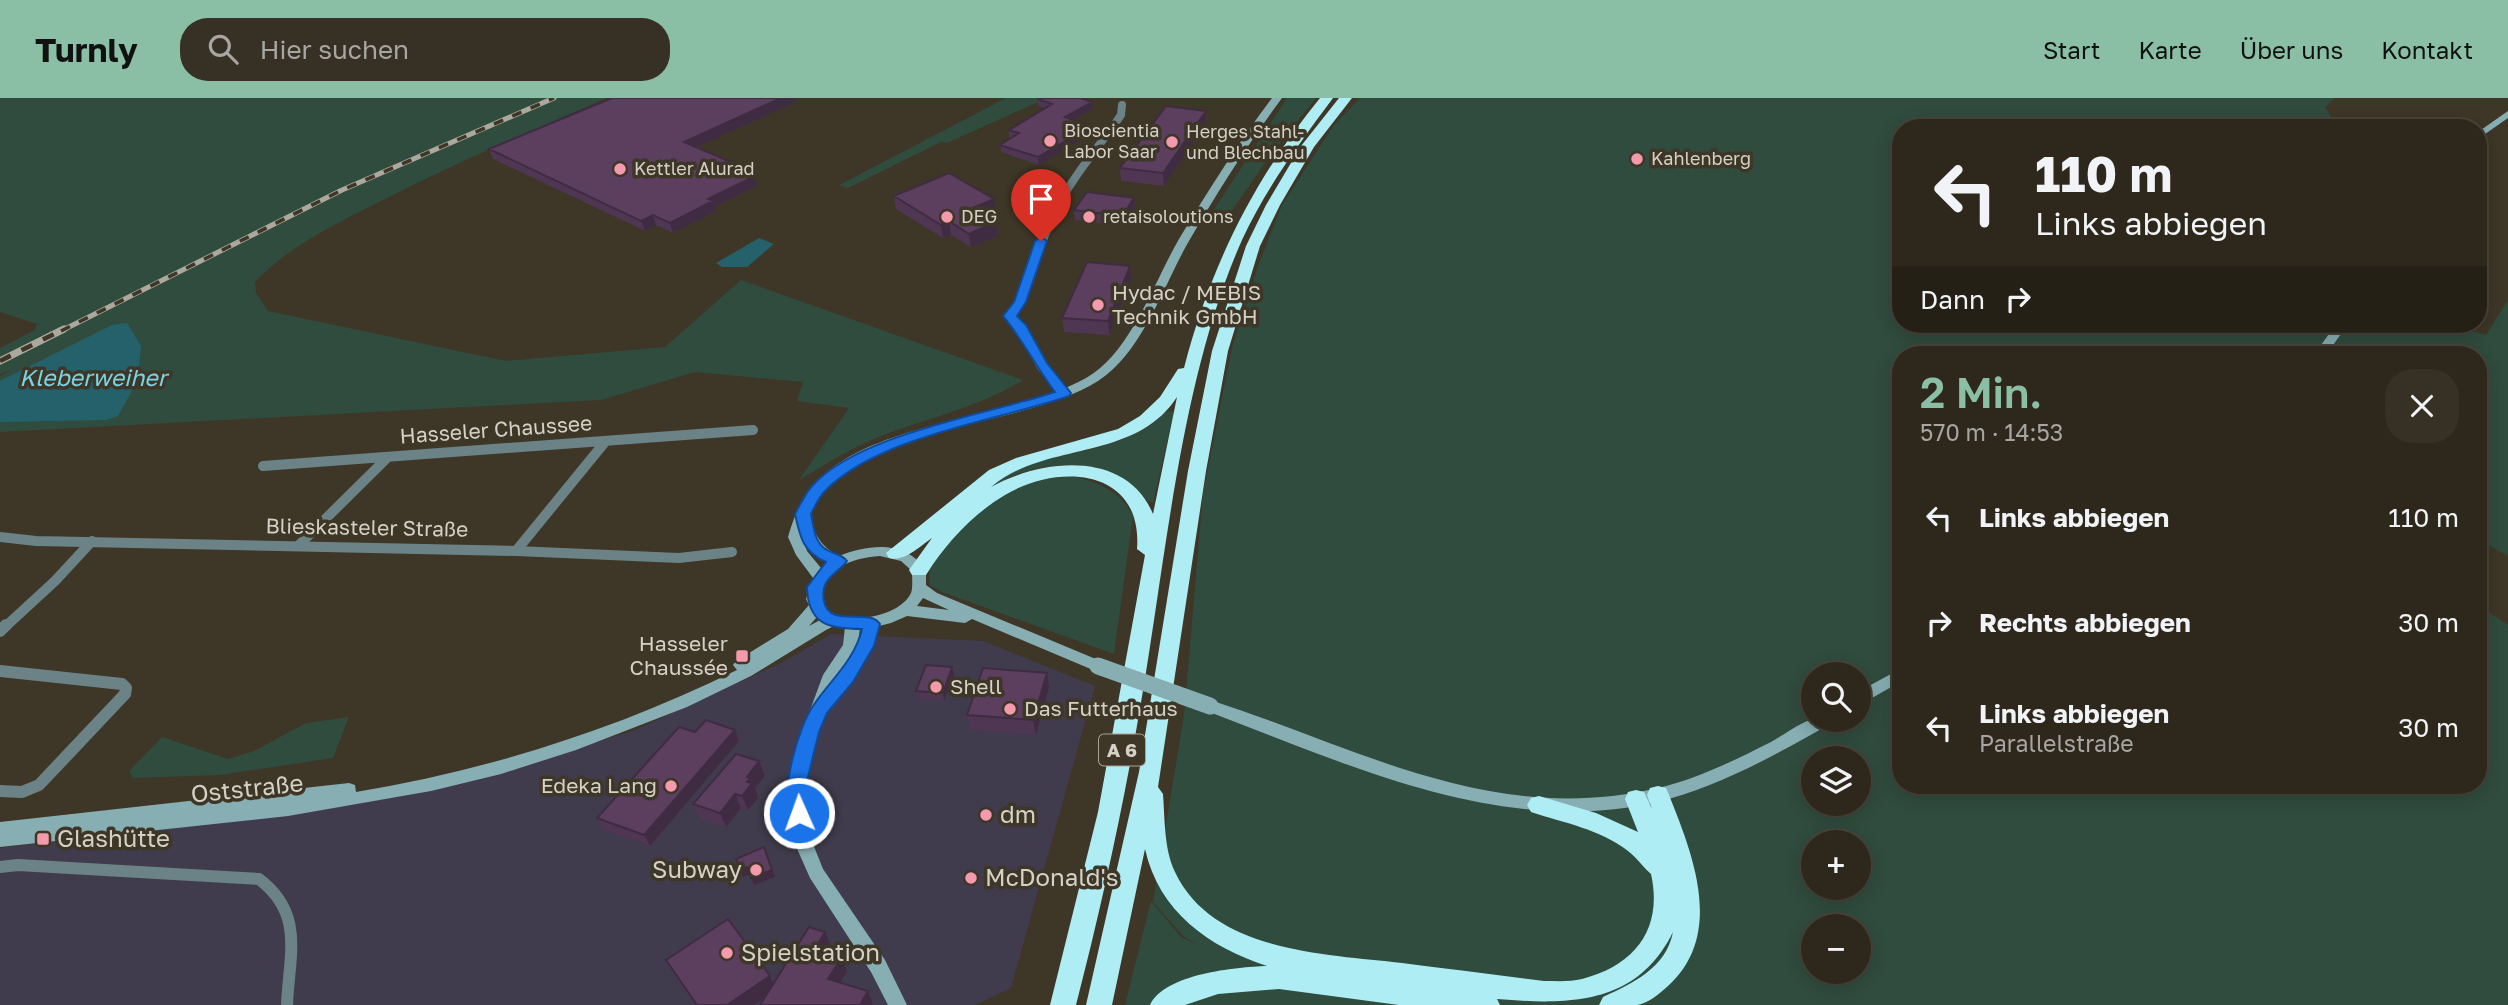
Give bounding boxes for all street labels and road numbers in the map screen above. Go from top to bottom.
street label: Hasseler Chaussee [399,409,593,449]
street label: Blieskasteler Straße [265,512,469,542]
road number: A 6 [1099,734,1145,765]
street label: Oststraße [189,767,305,808]

